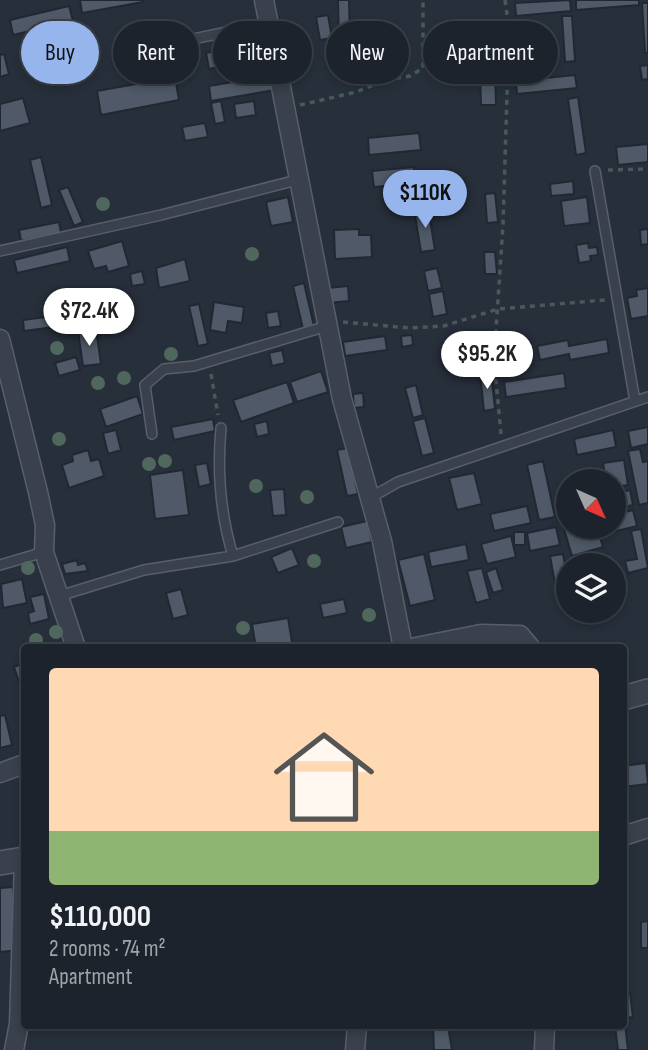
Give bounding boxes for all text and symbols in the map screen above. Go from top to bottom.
chip: Buy [21,21,99,84]
chip: Rent [113,21,199,84]
chip: Filters [213,21,312,84]
chip: New [326,21,409,84]
chip: Apartment [423,21,558,84]
pin: $110K [376,170,474,230]
text: $110K [399,179,451,207]
pin: $72.4K [32,288,146,348]
text: $72.4K [59,297,119,325]
pin: $95.2K [430,332,544,391]
text: $95.2K [457,340,517,368]
north arrow [556,469,626,539]
map controls [556,469,626,623]
button: layers [556,553,626,623]
icon: home [261,714,387,840]
text: $110,000 [49,899,151,935]
text: 2 rooms · 74 m² [49,935,166,963]
text: Apartment [49,963,133,991]

